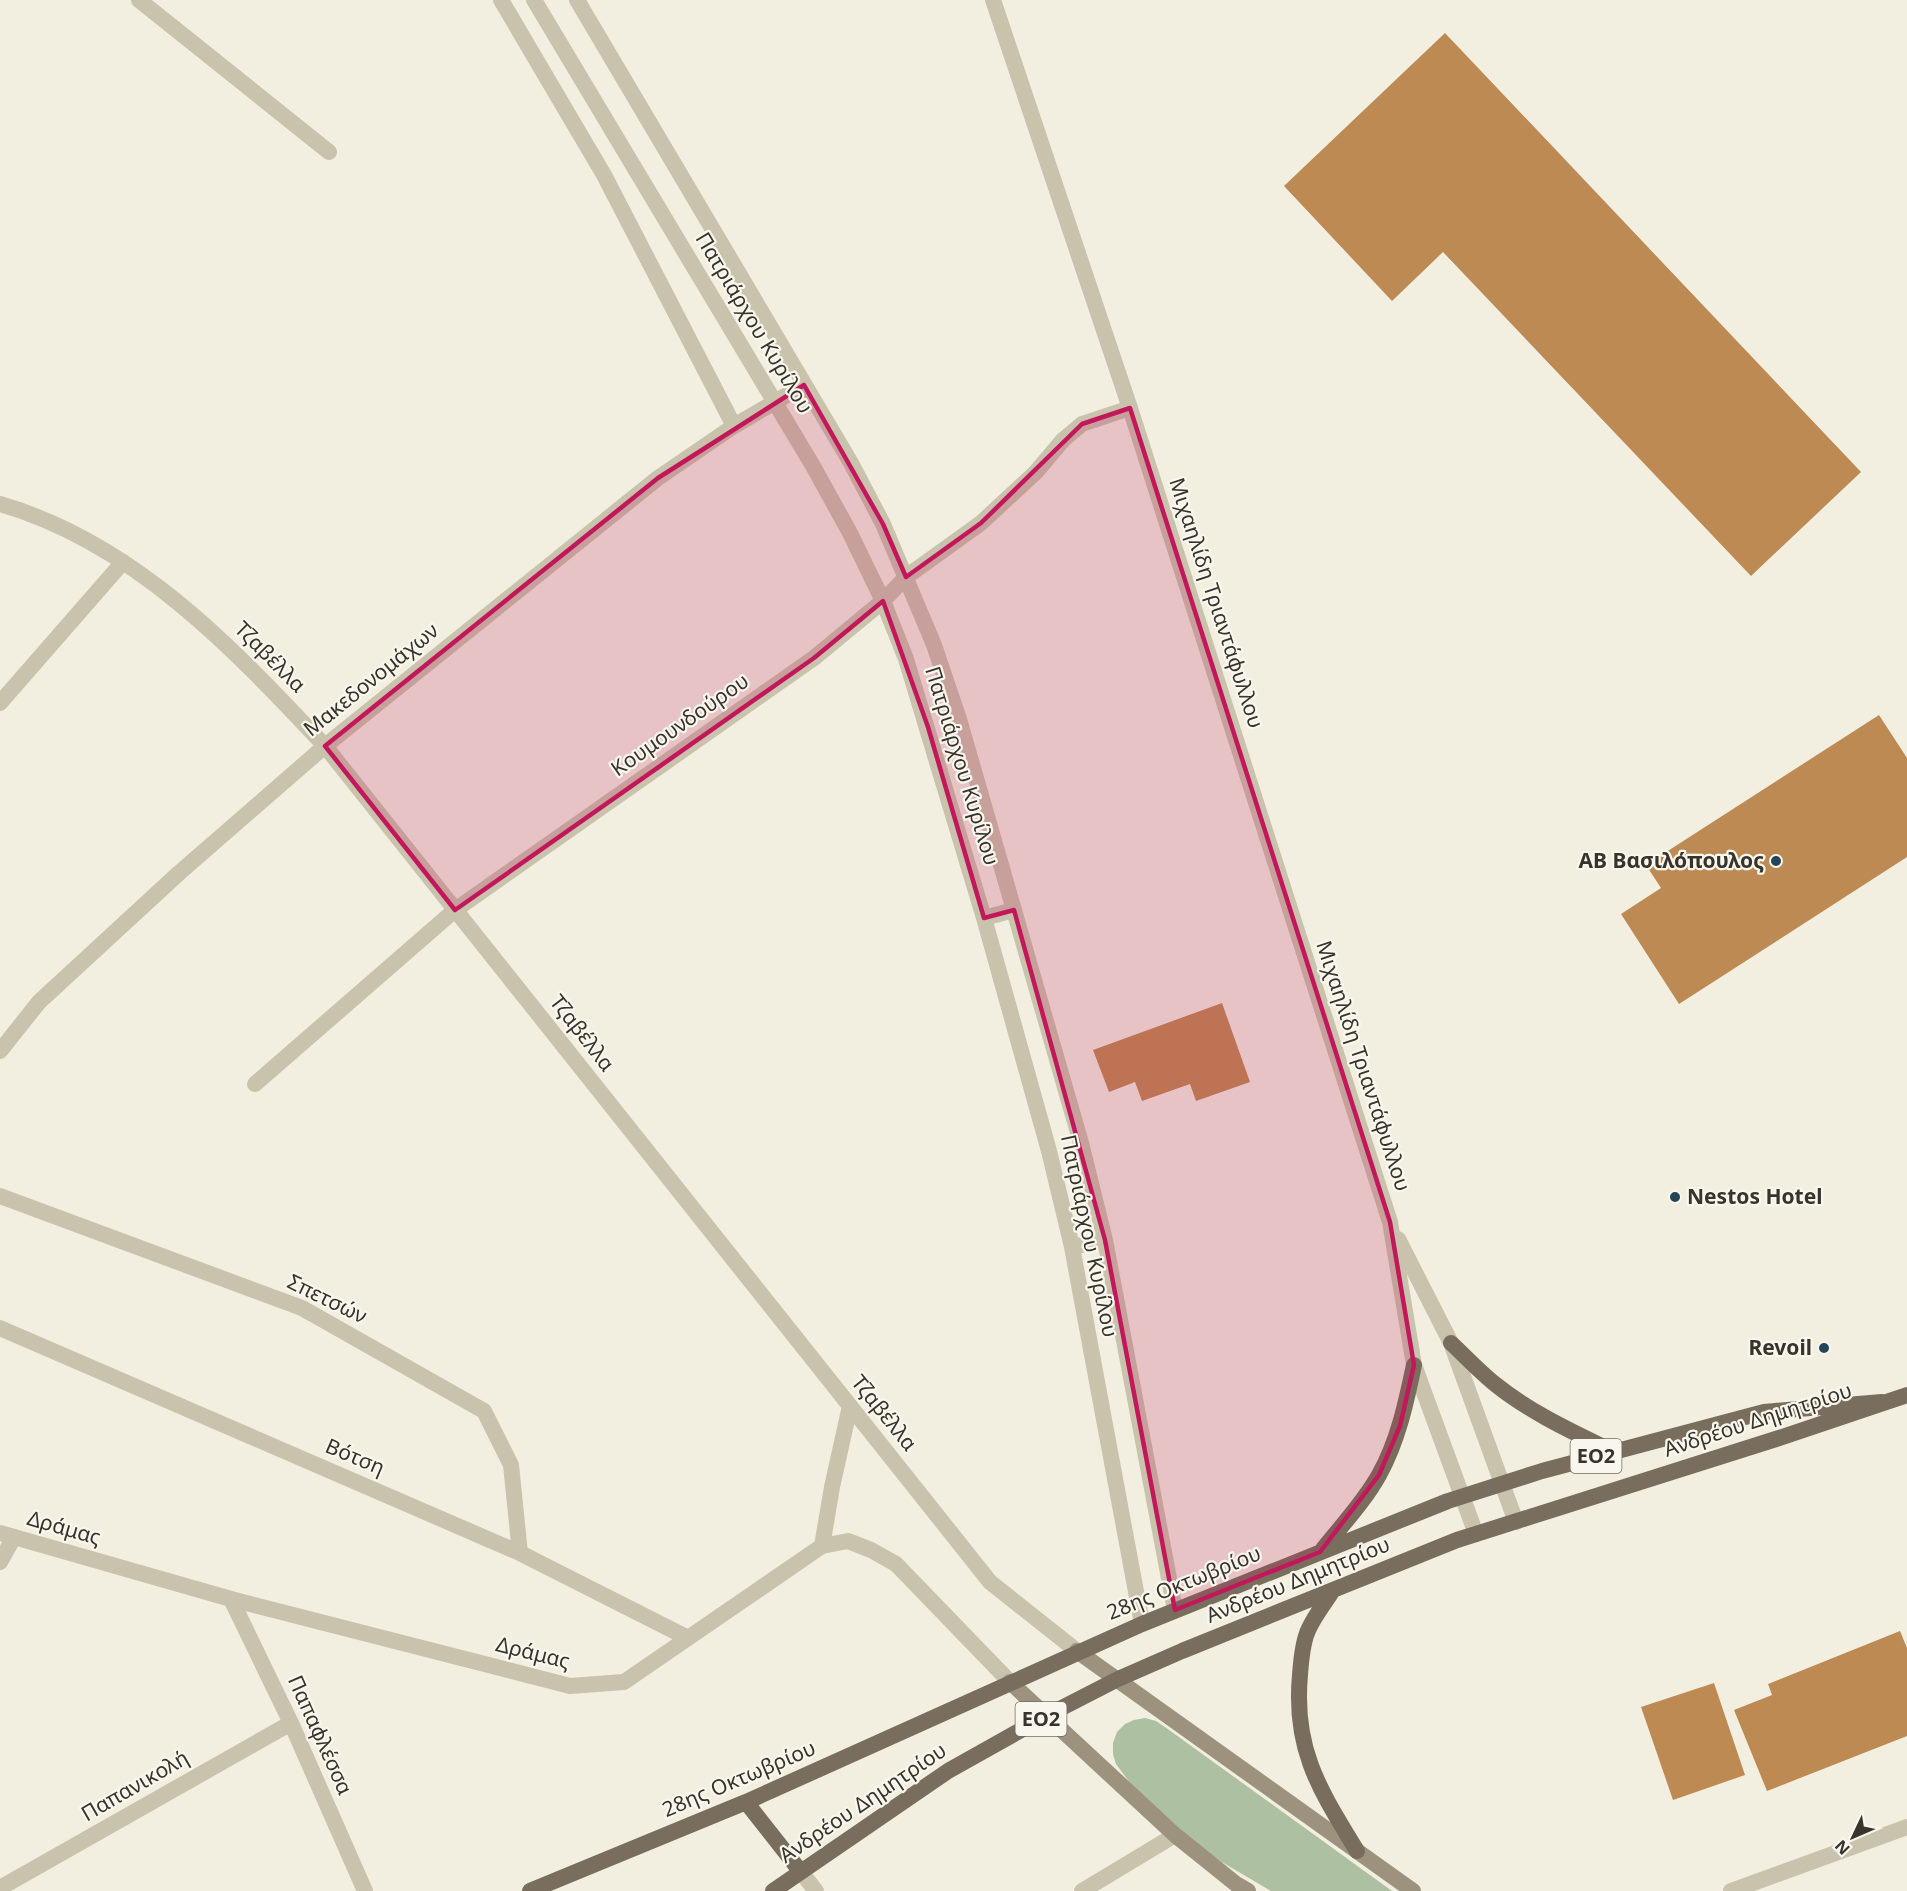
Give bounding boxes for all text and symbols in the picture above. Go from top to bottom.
street label: Πατριάρχου Κυρίλου [690,227,820,418]
street label: Μιχαηλίδη Τριαντάφυλλου [1163,474,1271,731]
street label: Τζαβέλλα [229,615,312,698]
street label: Μακεδονομάχων [297,616,444,742]
street label: Πατριάρχου Κυρίλου [919,663,1007,869]
street label: Κουμουνδούρου [605,666,754,782]
place label: ΑΒ Βασιλόπουλος [1579,846,1764,874]
marker: ΑΒ Βασιλόπουλος [1769,854,1783,868]
street label: Μιχαηλίδη Τριαντάφυλλου [1310,937,1418,1194]
street label: Τζαβέλλα [544,988,621,1076]
street label: Πατριάρχου Κυρίλου [1055,1132,1125,1340]
place label: Nestos Hotel [1687,1182,1823,1210]
marker: Nestos Hotel [1668,1190,1682,1204]
street label: Σπετσών [283,1267,372,1329]
place label: Revoil [1748,1333,1812,1361]
marker: Revoil [1817,1341,1831,1355]
street label: Τζαβέλλα [846,1369,924,1456]
street label: Ανδρέου Δημητρίου [1660,1375,1855,1463]
street label: Βότση [322,1431,389,1481]
road number: ΕΟ2 [1570,1439,1622,1473]
street label: Δράμας [24,1503,104,1551]
street label: Ανδρέου Δημητρίου [1201,1529,1394,1629]
street label: 28ης Οκτωβρίου [1102,1538,1265,1626]
street label: Δράμας [493,1629,573,1675]
street label: Παπαφλέσσα [282,1670,360,1799]
road number: ΕΟ2 [1016,1702,1066,1736]
street label: 28ης Οκτωβρίου [658,1733,820,1823]
street label: Ανδρέου Δημητρίου [773,1736,952,1869]
street label: Παπανικολή [76,1743,193,1827]
north arrow [1823,1807,1883,1867]
text: N [1830,1835,1855,1860]

